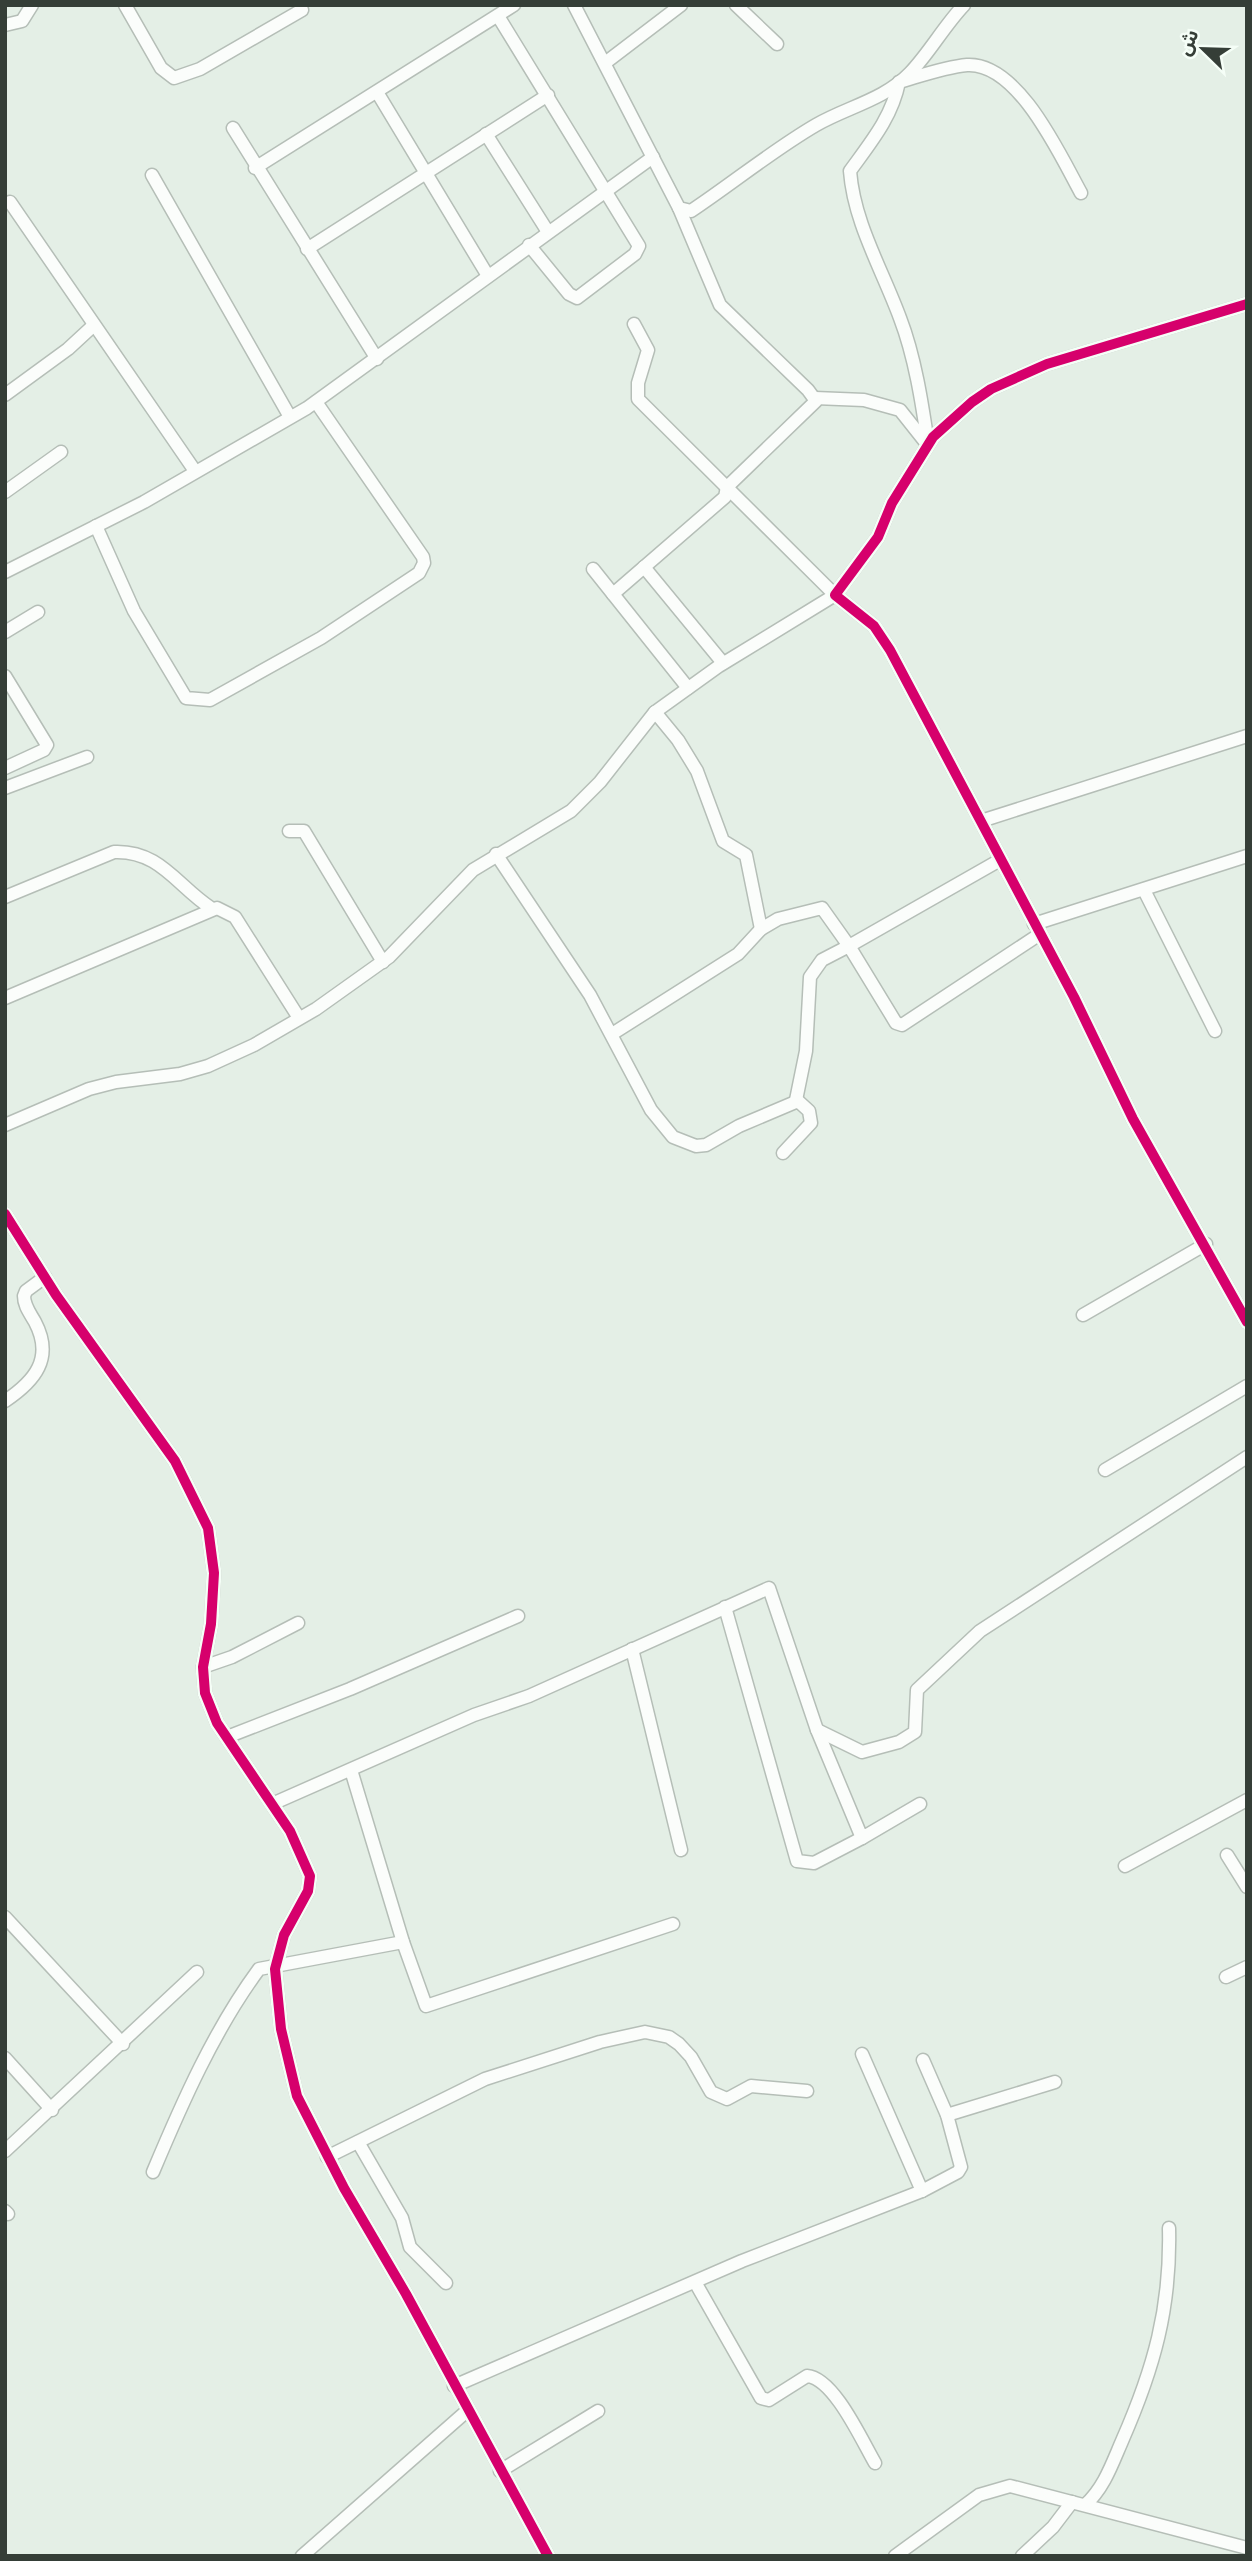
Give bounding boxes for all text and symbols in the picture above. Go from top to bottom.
north arrow [1168,14,1238,84]
text: ش [1172,26,1203,59]

